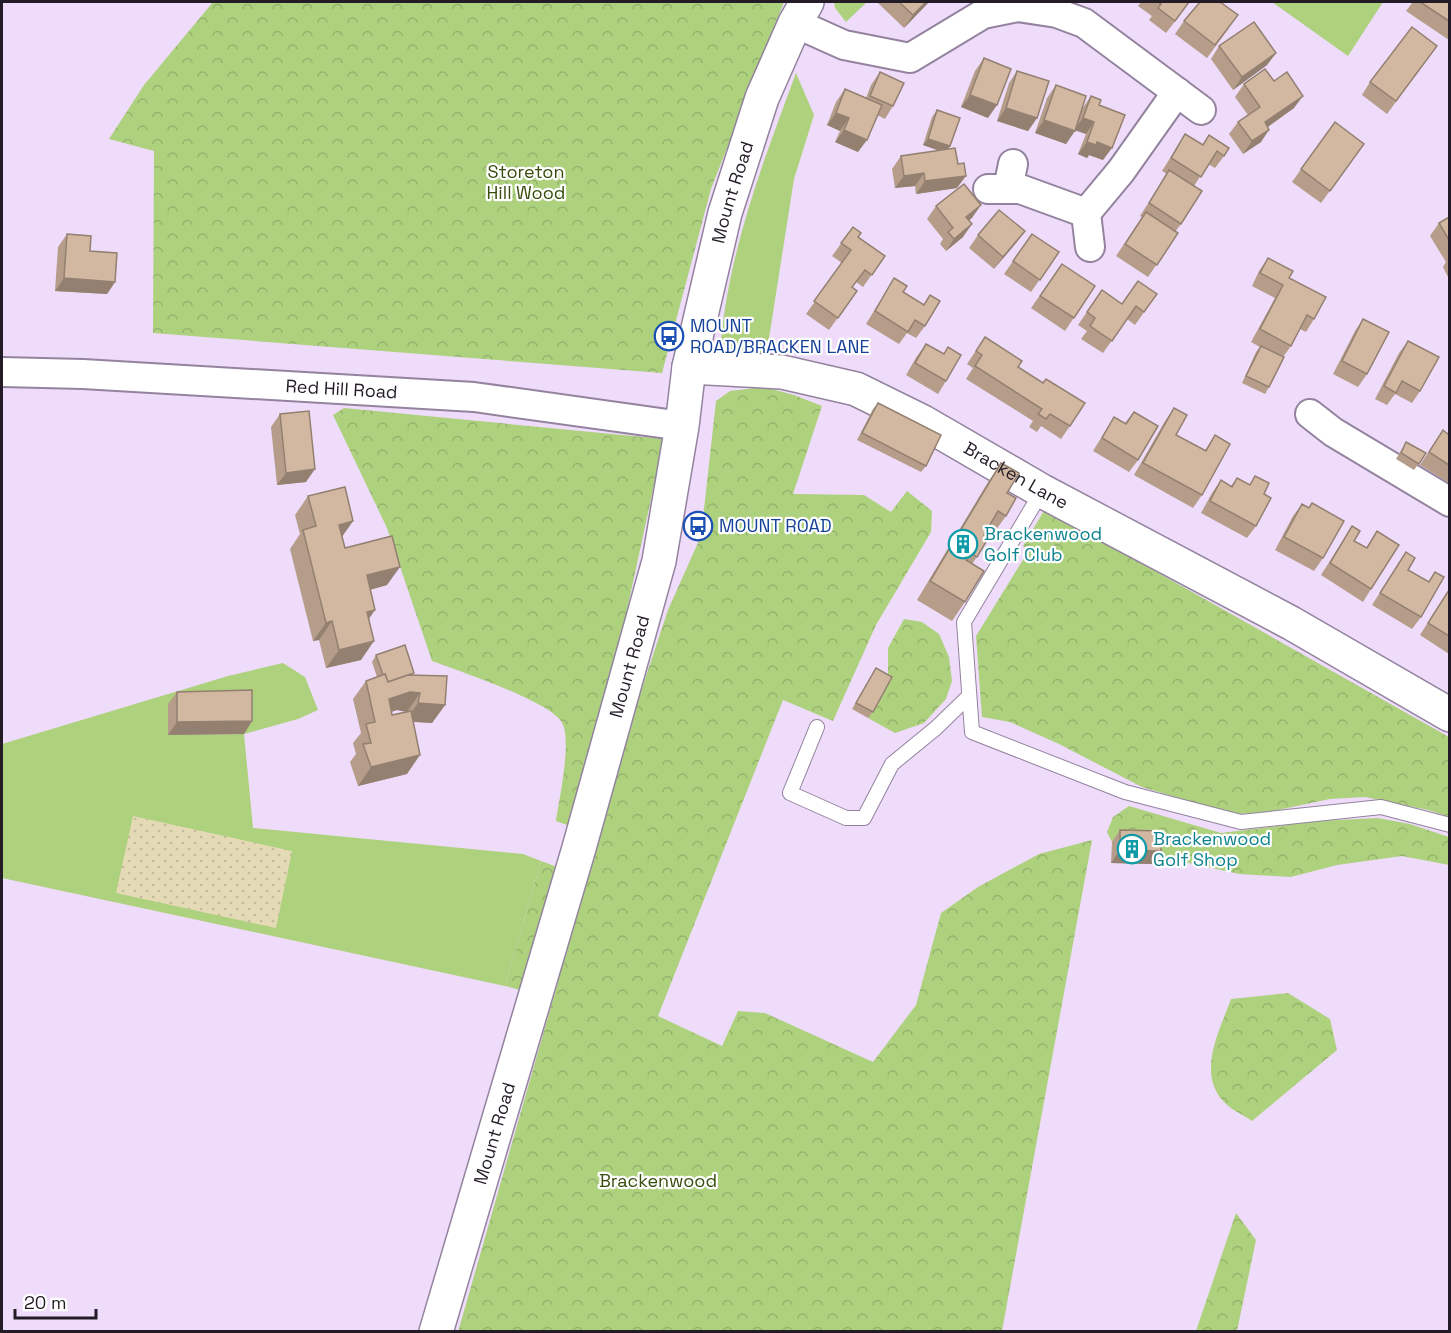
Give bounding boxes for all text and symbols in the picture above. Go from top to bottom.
street label: Mount Road [706,138,758,246]
park label: Storeton Hill Wood [487,160,565,204]
place label: MOUNT ROAD/BRACKEN LANE [690,314,870,358]
bus stop icon: MOUNT ROAD/BRACKEN LANE [653,320,685,352]
street label: Red Hill Road [285,374,398,403]
street label: Bracken Lane [960,436,1072,514]
bus stop icon: MOUNT ROAD [682,510,714,542]
place label: MOUNT ROAD [719,514,832,537]
place label: Brackenwood Golf Club [984,522,1102,566]
building icon: Brackenwood Golf Club [947,528,979,560]
street label: Mount Road [604,612,654,720]
place label: Brackenwood Golf Shop [1153,827,1271,871]
building icon: Brackenwood Golf Shop [1116,833,1148,865]
street label: Mount Road [468,1079,520,1187]
park label: Brackenwood [599,1169,717,1192]
scale bar [15,1282,96,1320]
text: 20 m [24,1291,67,1314]

